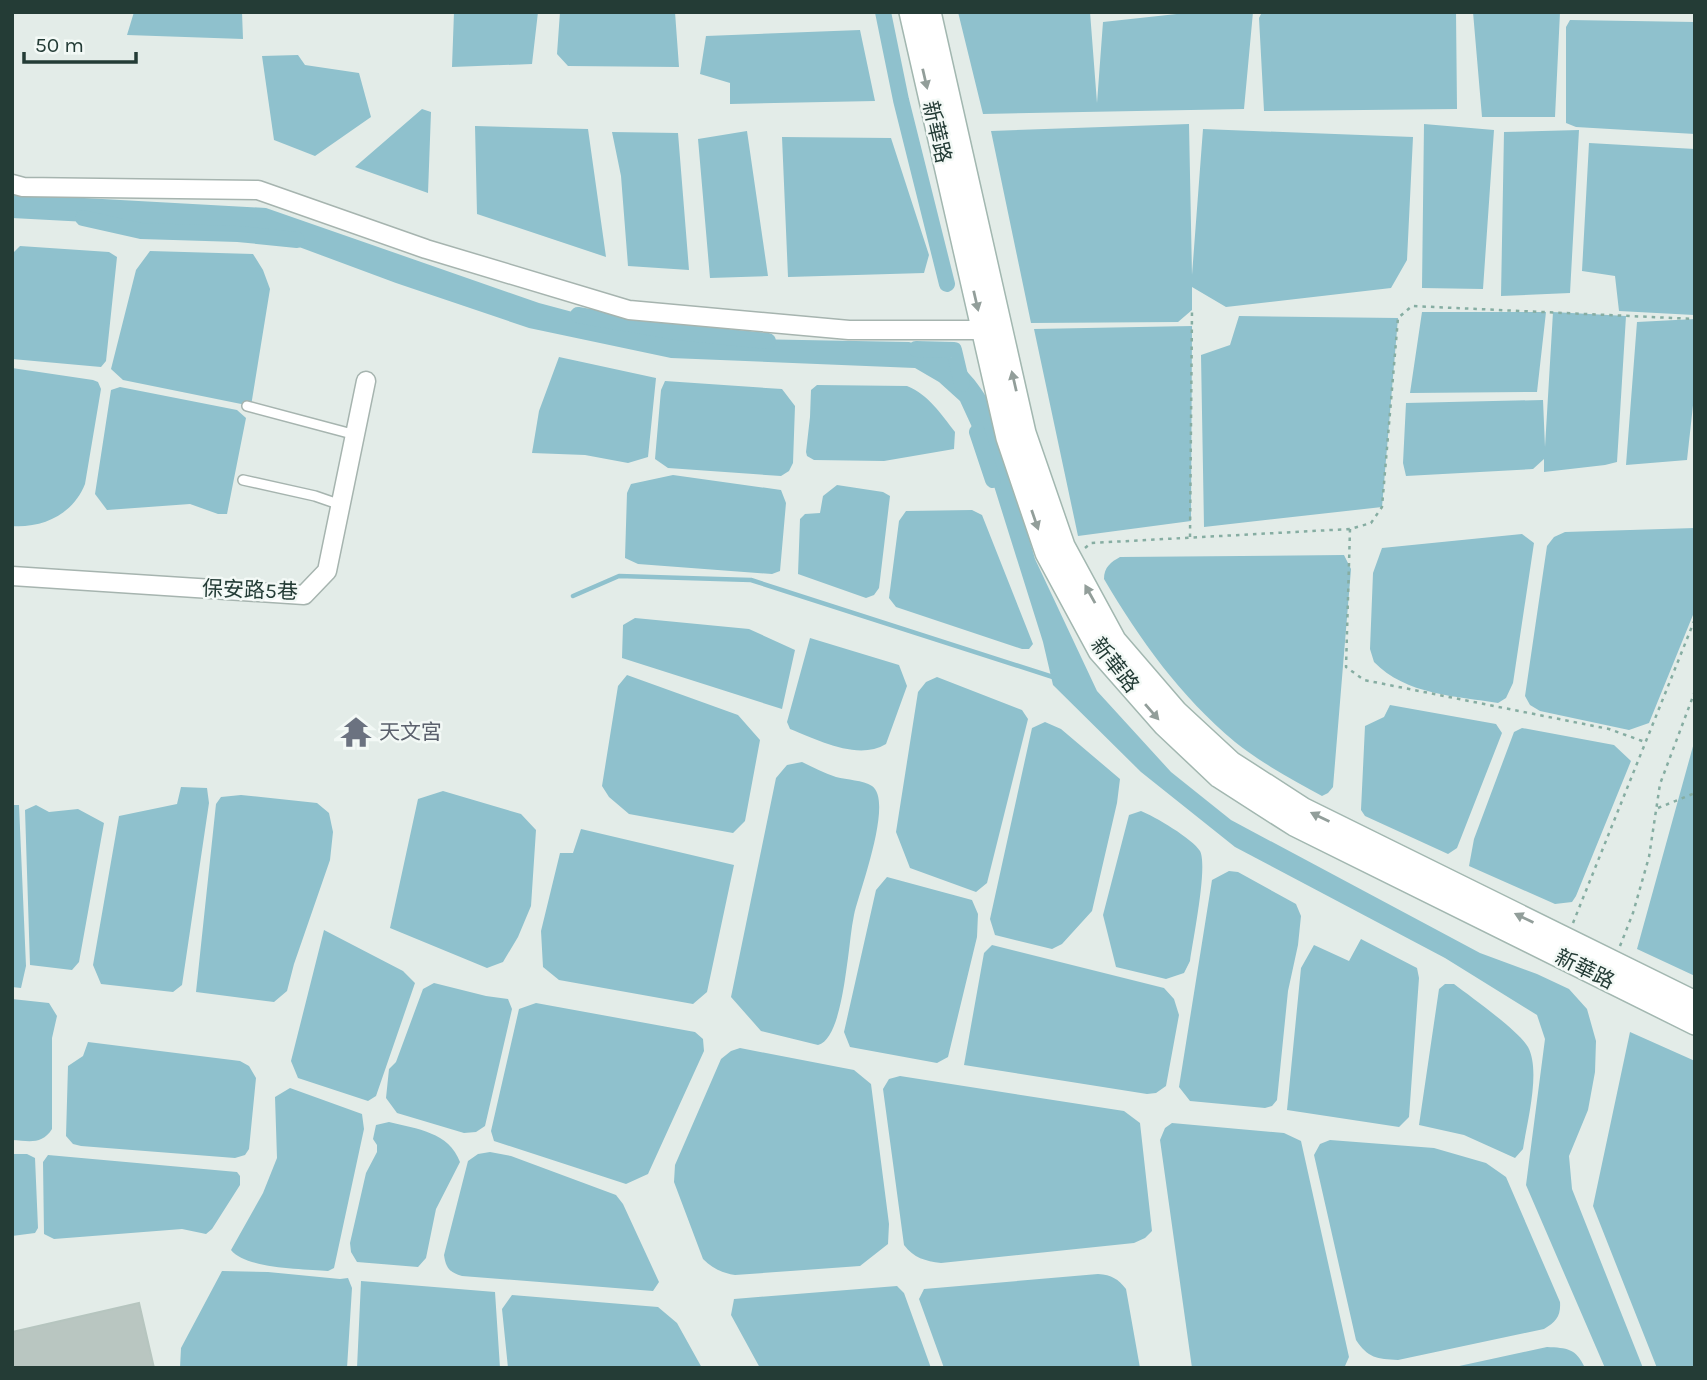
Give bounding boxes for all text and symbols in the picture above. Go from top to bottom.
scale bar [24,21,136,65]
text: 50 m [35,33,84,57]
one-way arrow [920,68,931,90]
street label: 新華路 [918,99,956,165]
one-way arrow [970,290,981,312]
one-way arrow [1008,370,1019,392]
one-way arrow [1030,510,1041,531]
street label: 保安路5巷 [202,576,298,604]
one-way arrow [1084,584,1096,604]
street label: 新華路 [1086,633,1144,697]
one-way arrow [1144,704,1159,721]
temple icon: 天文宮 [339,715,373,749]
place label: 天文宮 [379,720,442,744]
one-way arrow [1310,811,1330,822]
one-way arrow [1514,912,1534,923]
street label: 新華路 [1551,944,1619,994]

